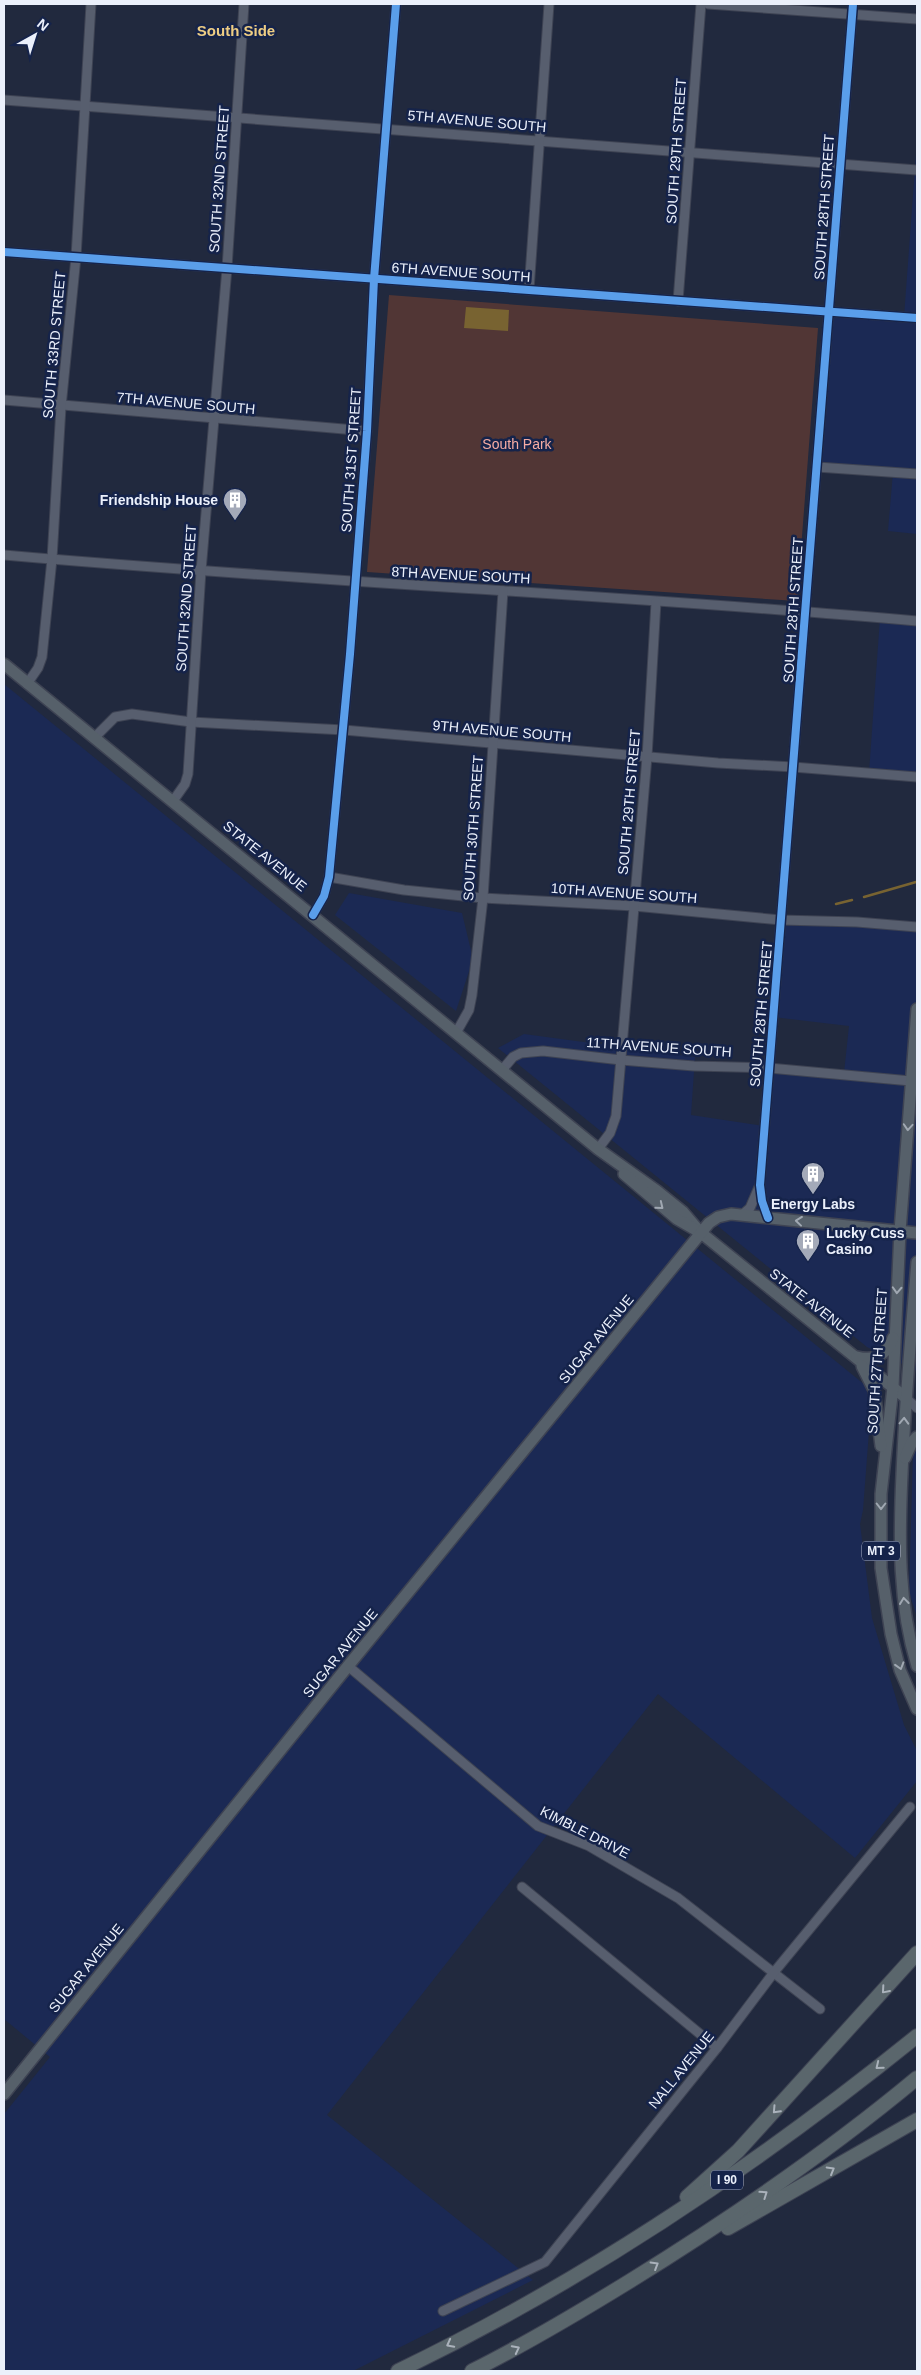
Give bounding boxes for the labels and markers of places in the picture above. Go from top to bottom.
building icon: Friendship House [222,487,248,521]
place label: Friendship House [100,492,218,508]
building icon: Energy Labs [800,1161,826,1195]
place label: Energy Labs [771,1196,855,1212]
place label: Lucky Cuss Casino [826,1225,905,1257]
building icon: Lucky Cuss Casino [795,1228,821,1262]

